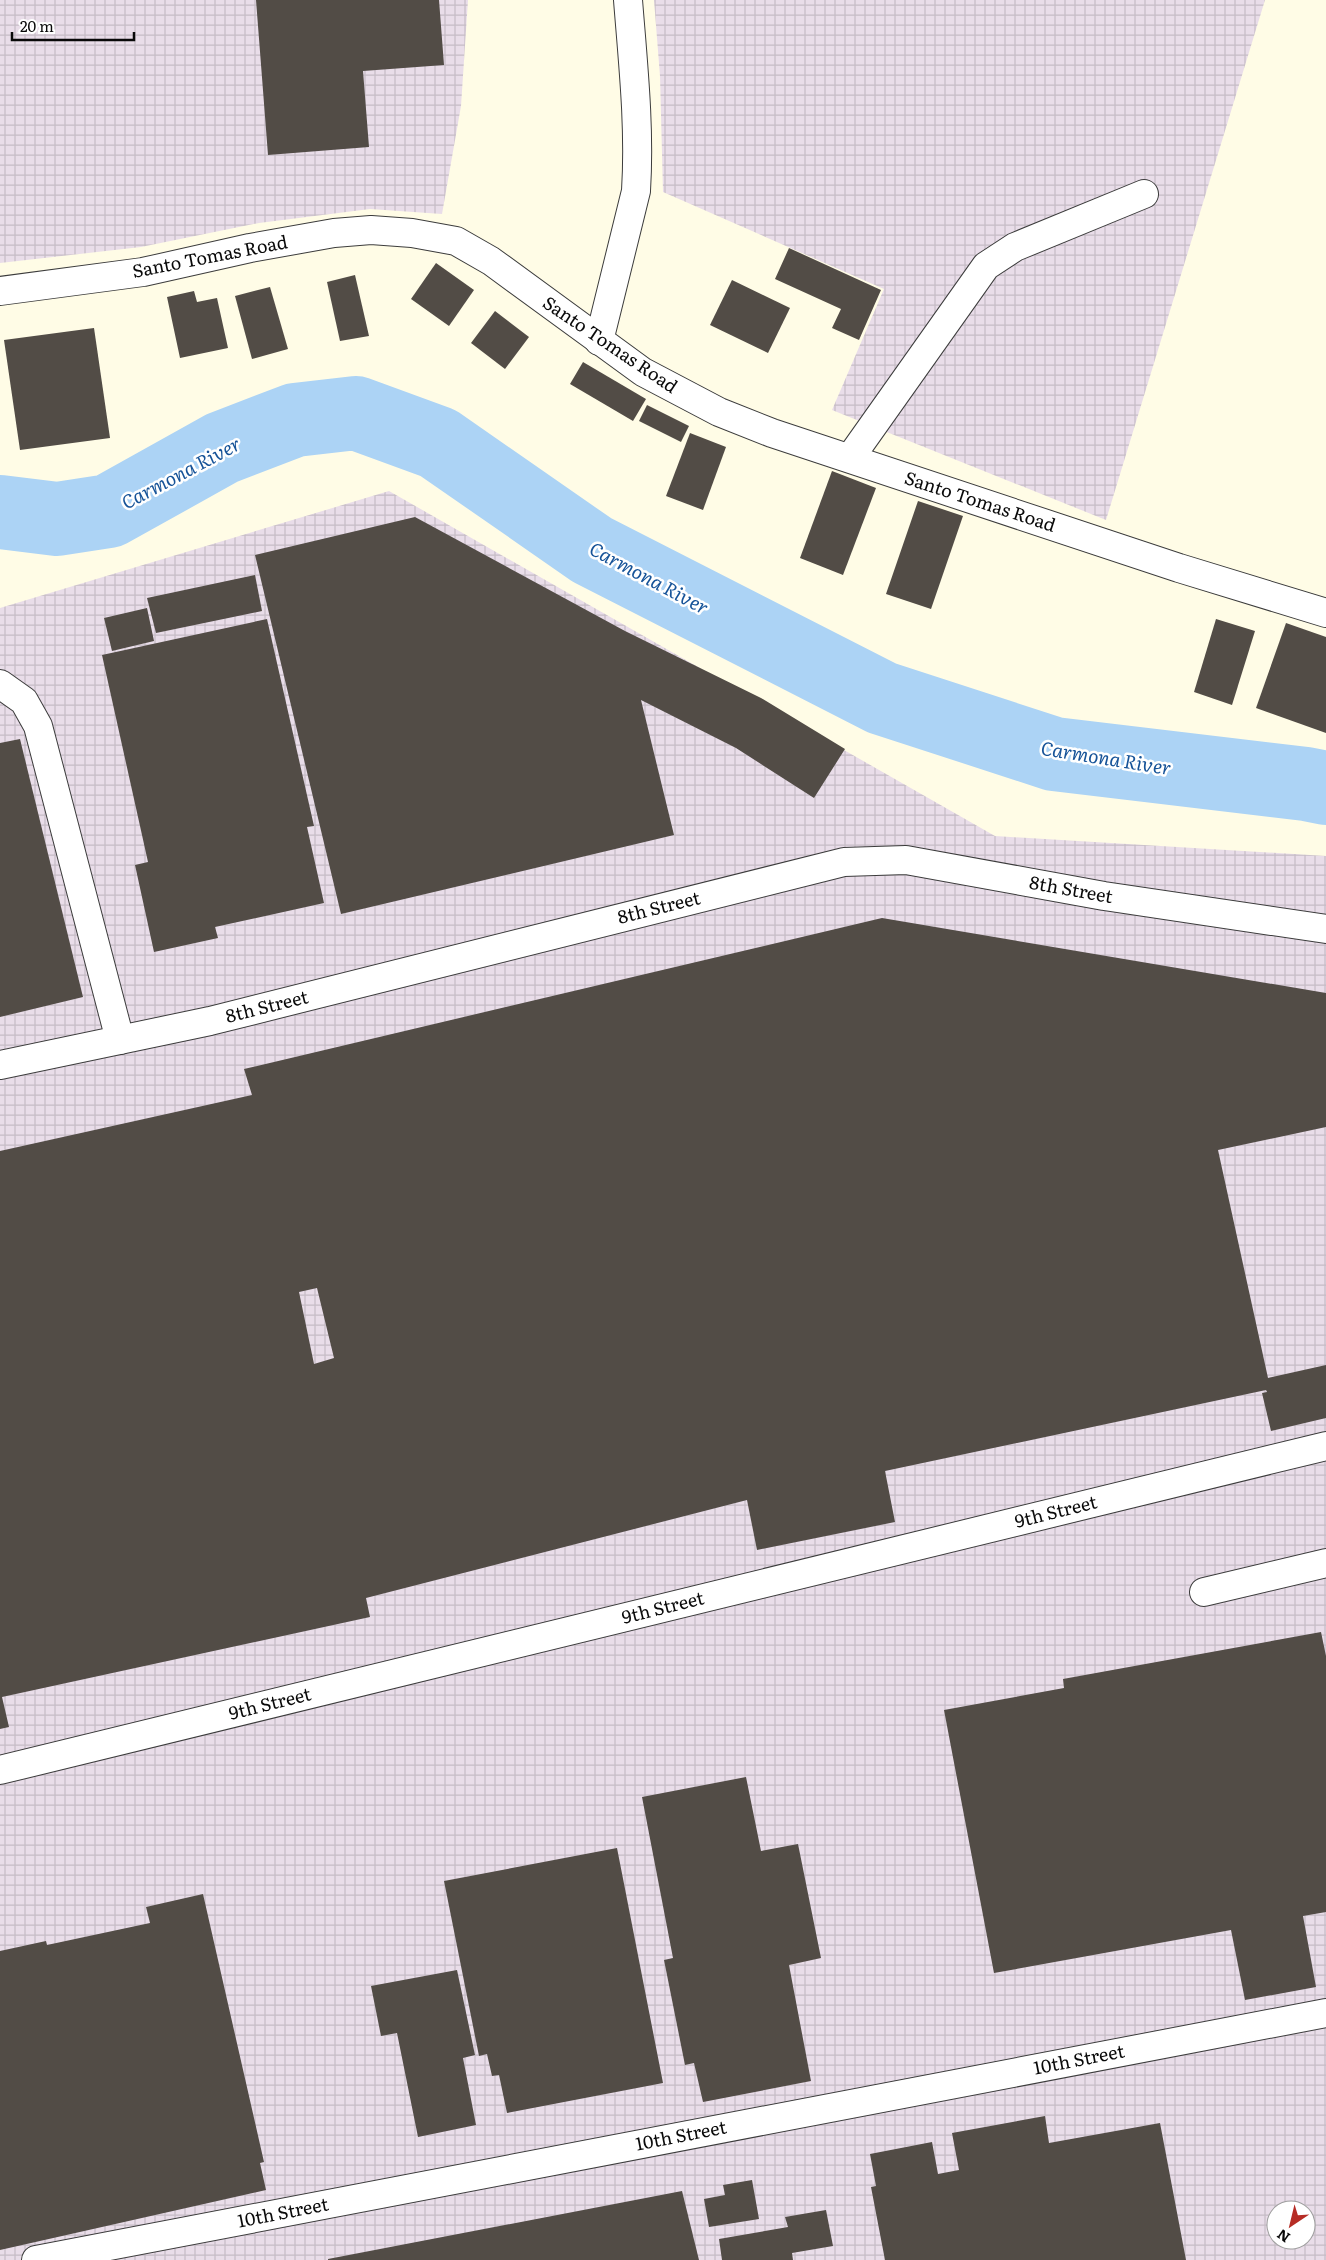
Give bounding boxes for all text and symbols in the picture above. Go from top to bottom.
scale bar [12,10,135,42]
text: 20 m [20,14,54,37]
street label: Santo Tomas Road [130,227,290,284]
street label: Santo Tomas Road [538,289,684,399]
water label: Carmona River [116,429,245,515]
street label: Santo Tomas Road [901,463,1060,538]
water label: Carmona River [585,534,714,620]
water label: Carmona River [1039,733,1173,781]
street label: 8th Street [1027,868,1116,909]
street label: 8th Street [615,883,703,930]
street label: 8th Street [223,982,311,1029]
street label: 9th Street [1012,1487,1100,1534]
street label: 9th Street [619,1583,707,1630]
street label: 9th Street [226,1679,314,1726]
street label: 10th Street [1031,2036,1127,2081]
street label: 10th Street [633,2112,729,2157]
street label: 10th Street [235,2189,331,2234]
north arrow [1266,2200,1316,2250]
text: N [1272,2225,1294,2248]

